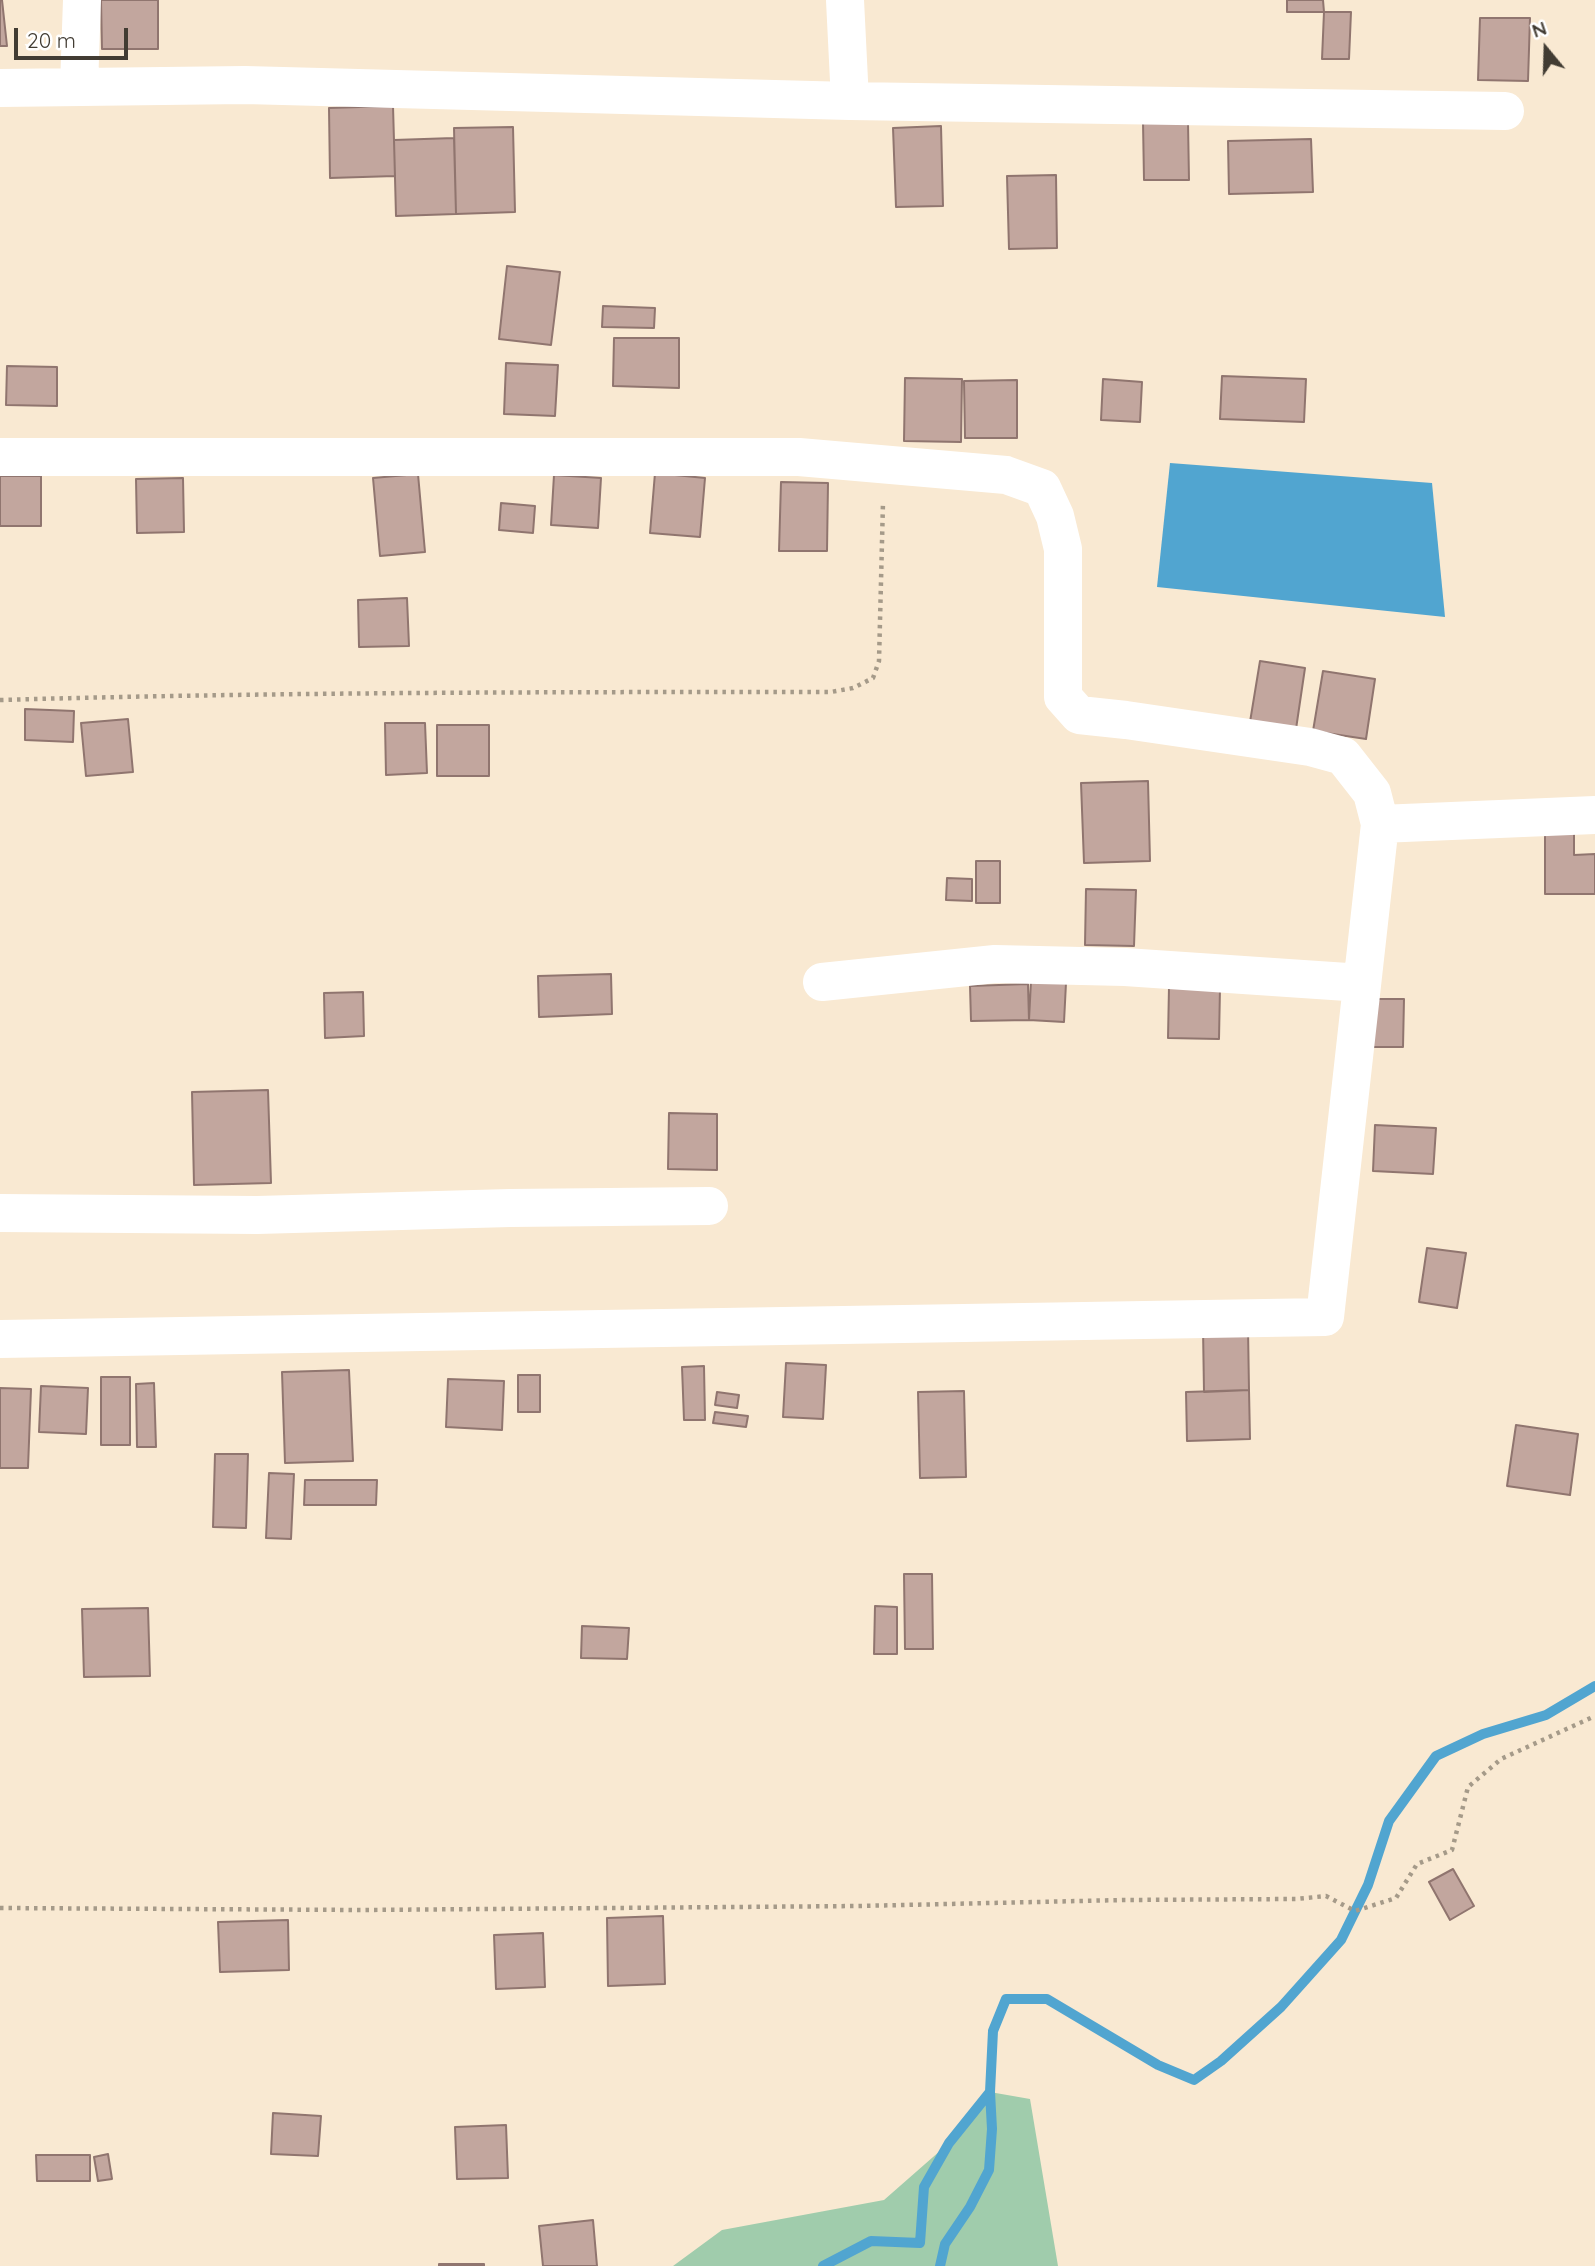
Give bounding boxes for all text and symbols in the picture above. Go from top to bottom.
scale bar [18,14,131,58]
north arrow [1511,14,1581,84]
text: N [1529,16,1550,43]
text: 20 m [27,27,76,53]

